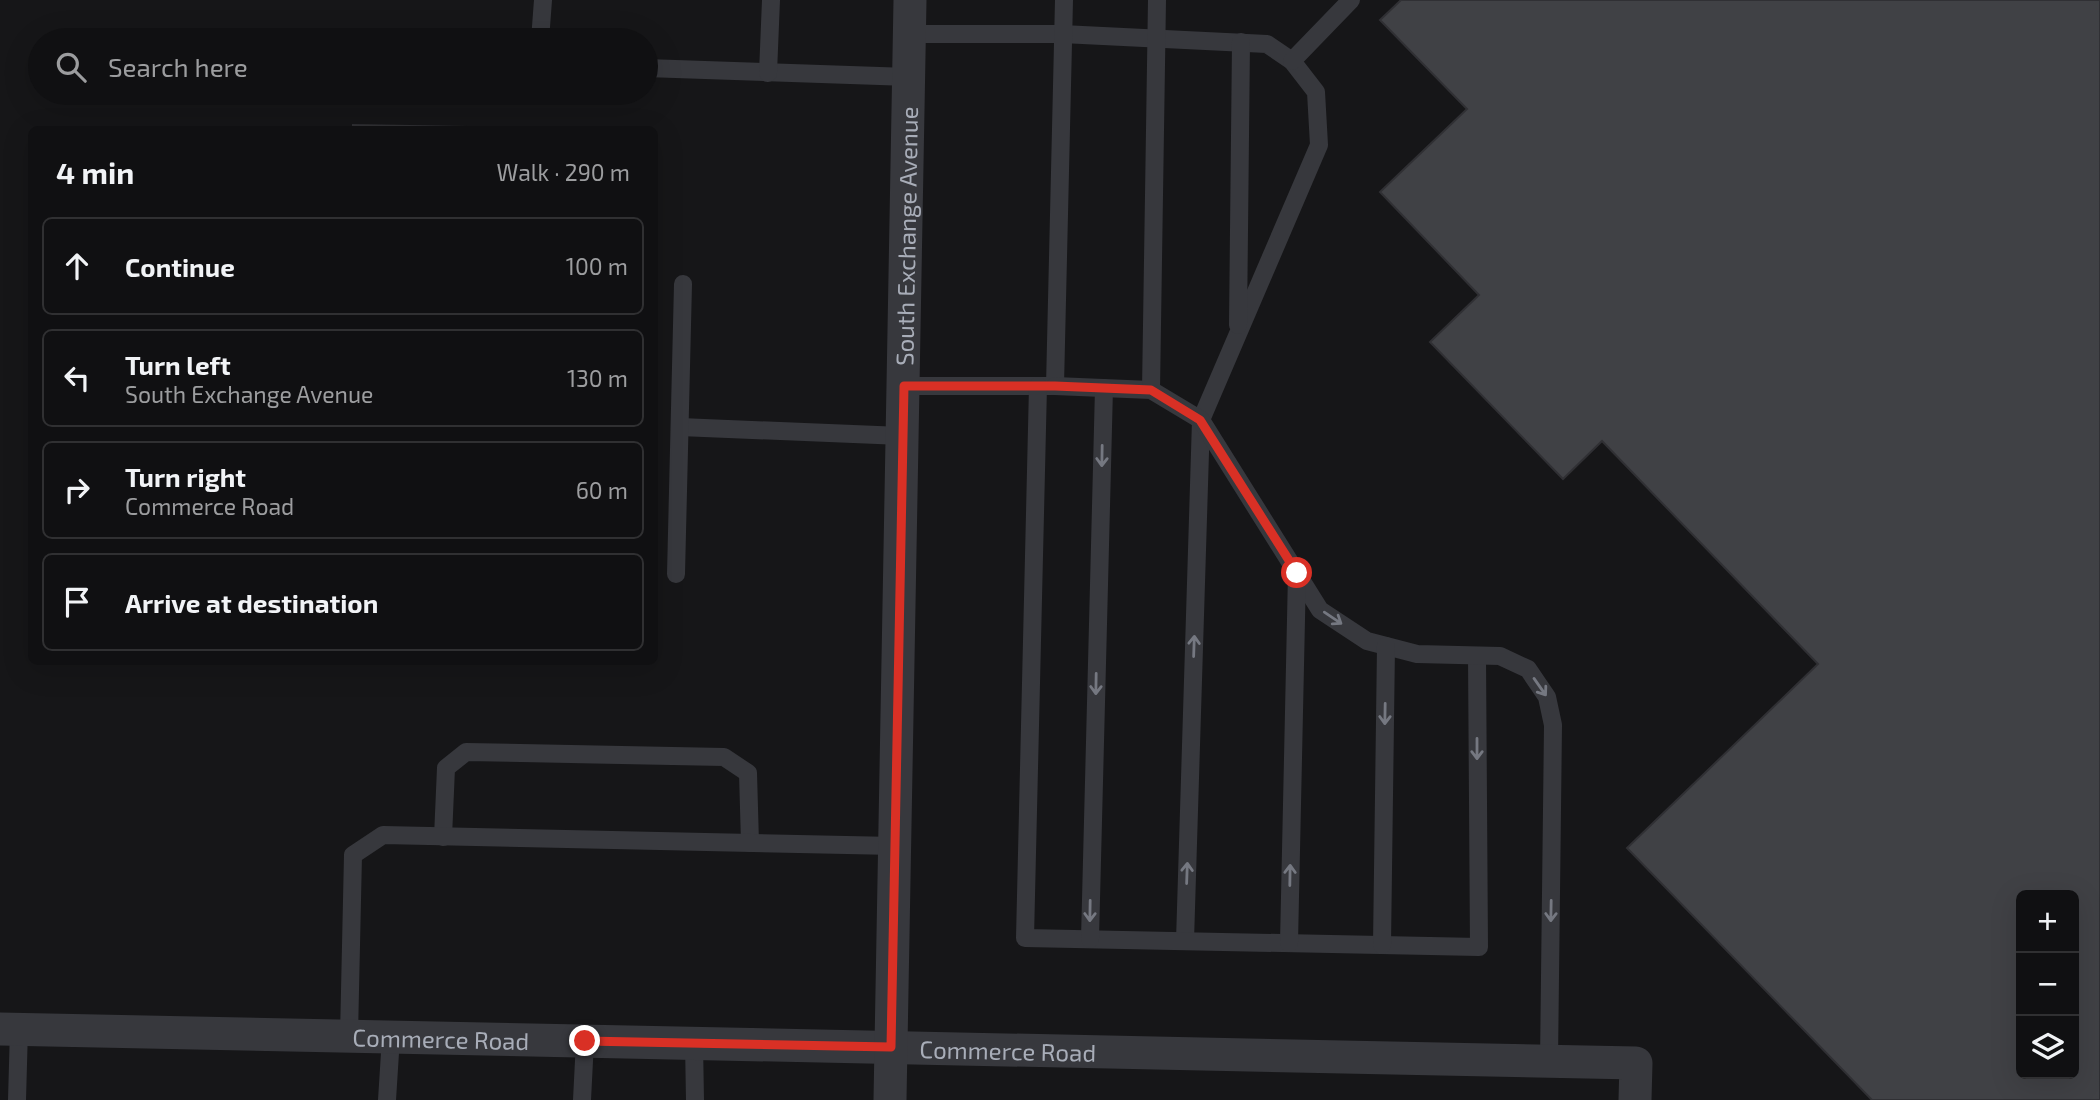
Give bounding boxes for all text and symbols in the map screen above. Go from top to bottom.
search box [28,28,658,105]
icon: search [52,48,90,86]
text: Search here [108,51,248,82]
street label: South Exchange Avenue [889,106,923,366]
text: 4 min [56,154,134,190]
text: Walk · 290 m [497,158,630,186]
icon: ahead [58,247,96,285]
text: Continue [125,251,235,282]
text: 100 m [566,252,628,280]
text: Turn left [125,349,231,380]
icon: left [58,359,96,397]
text: 130 m [567,364,628,392]
text: South Exchange Avenue [125,380,373,408]
one-way arrow [1096,444,1109,467]
text: Turn right [125,461,246,492]
icon: right [58,471,96,509]
text: 60 m [576,476,628,504]
text: Commerce Road [125,492,294,520]
route start [1281,557,1312,588]
icon: arrive [58,583,96,621]
text: Arrive at destination [125,587,378,618]
one-way arrow [1323,611,1342,626]
one-way arrow [1187,634,1200,657]
one-way arrow [1090,672,1103,695]
one-way arrow [1533,677,1547,696]
one-way arrow [1378,702,1392,725]
one-way arrow [1470,737,1484,760]
one-way arrow [1180,862,1194,885]
one-way arrow [1283,864,1297,887]
map controls [2016,890,2079,1079]
button: + [2016,890,2079,953]
one-way arrow [1084,899,1097,922]
one-way arrow [1544,900,1558,923]
button: − [2016,953,2079,1016]
button: layers [2016,1016,2079,1079]
street label: Commerce Road [352,1022,530,1054]
route end [569,1025,600,1056]
street label: Commerce Road [919,1034,1096,1066]

